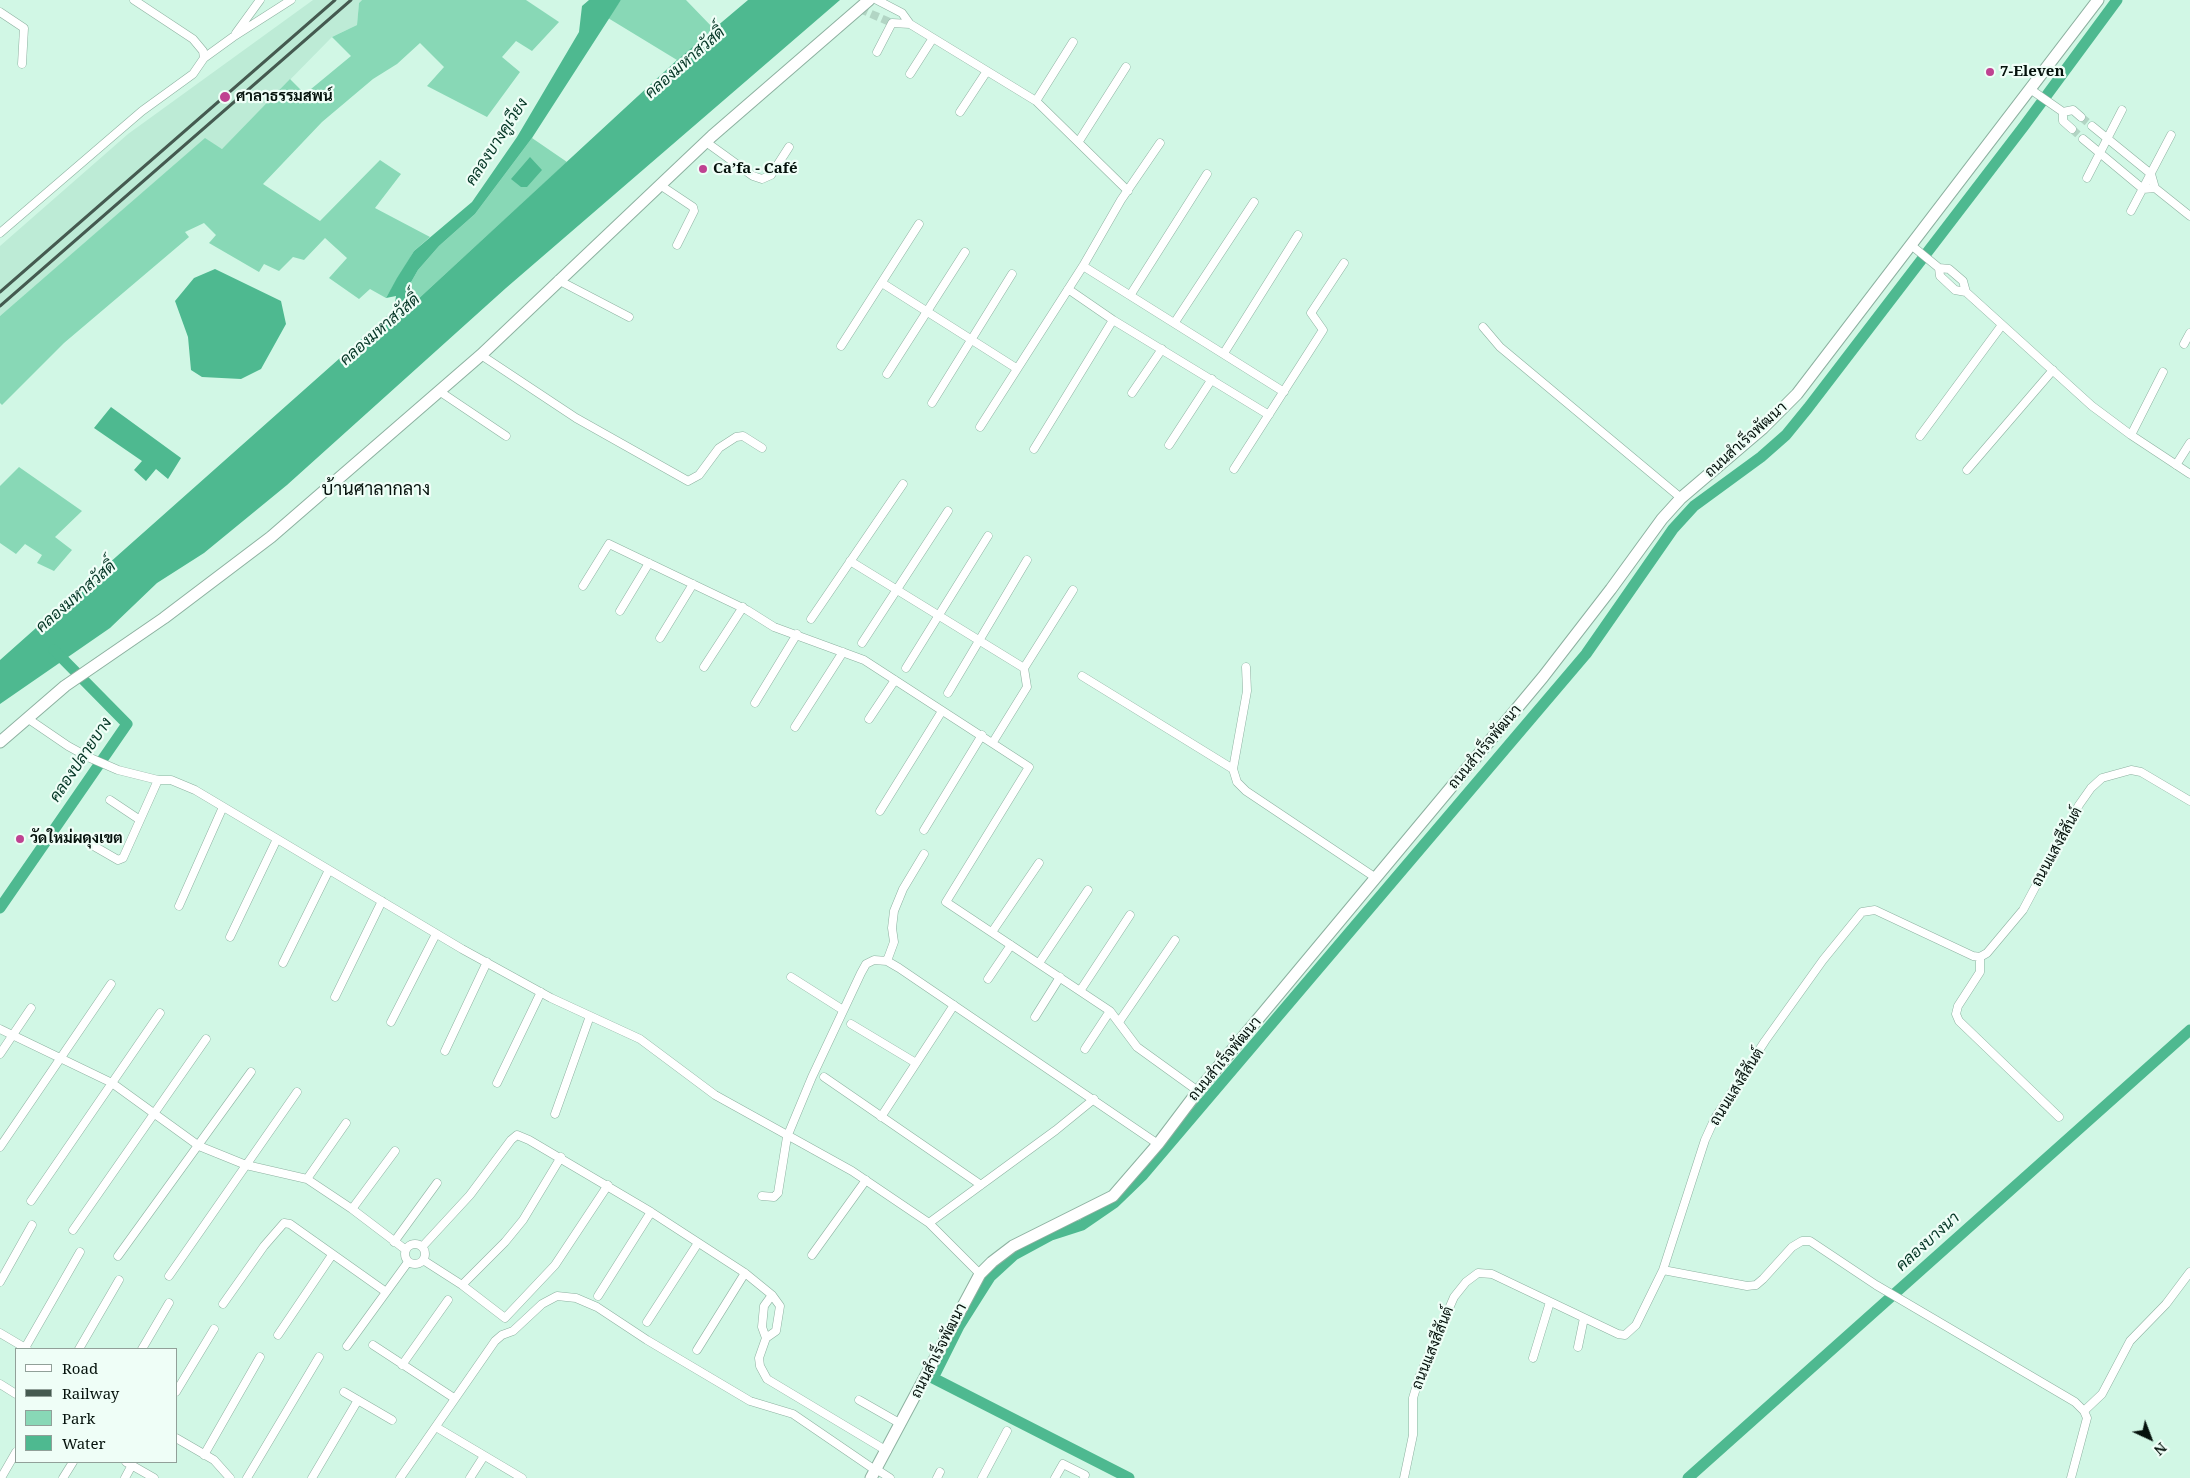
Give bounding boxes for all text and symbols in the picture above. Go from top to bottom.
water label: คลองมหาสวัสดิ์ [641,23,729,103]
place label: 7-Eleven [2000,63,2064,81]
marker: 7-Eleven [1984,66,1996,78]
place label: ศาลาธรรมสพน์ [236,88,333,106]
marker: ศาลาธรรมสพน์ [218,90,232,104]
water label: คลองบางคูเวียง [462,95,532,189]
place label: Ca’fa - Café [713,160,798,178]
marker: Ca’fa - Café [697,163,709,175]
water label: คลองมหาสวัสดิ์ [336,290,424,370]
street label: ถนนสำเร็จพัฒนา [1701,398,1791,482]
district label: บ้านศาลากลาง [322,479,430,501]
water label: คลองมหาสวัสดิ์ [32,557,120,637]
street label: ถนนสำเร็จพัฒนา [1445,701,1525,793]
water label: คลองปลายบาง [46,714,116,806]
street label: ถนนแสงสีสันต์ [2028,804,2086,890]
place label: วัดใหม่ผดุงเขต [30,830,123,848]
marker: วัดใหม่ผดุงเขต [14,833,26,845]
street label: ถนนสำเร็จพัฒนา [1185,1013,1265,1105]
street label: ถนนแสงสีสันต์ [1706,1045,1768,1129]
water label: คลองบางนา [1892,1208,1964,1276]
street label: ถนนสำเร็จพัฒนา [907,1301,971,1401]
street label: ถนนแสงสีสันต์ [1408,1304,1458,1392]
legend [15,1348,178,1463]
text: Road [62,1358,98,1378]
text: Railway [62,1383,119,1403]
text: Park [62,1408,95,1428]
north arrow [2125,1413,2175,1463]
text: Water [62,1433,105,1453]
text: N [2150,1439,2171,1460]

